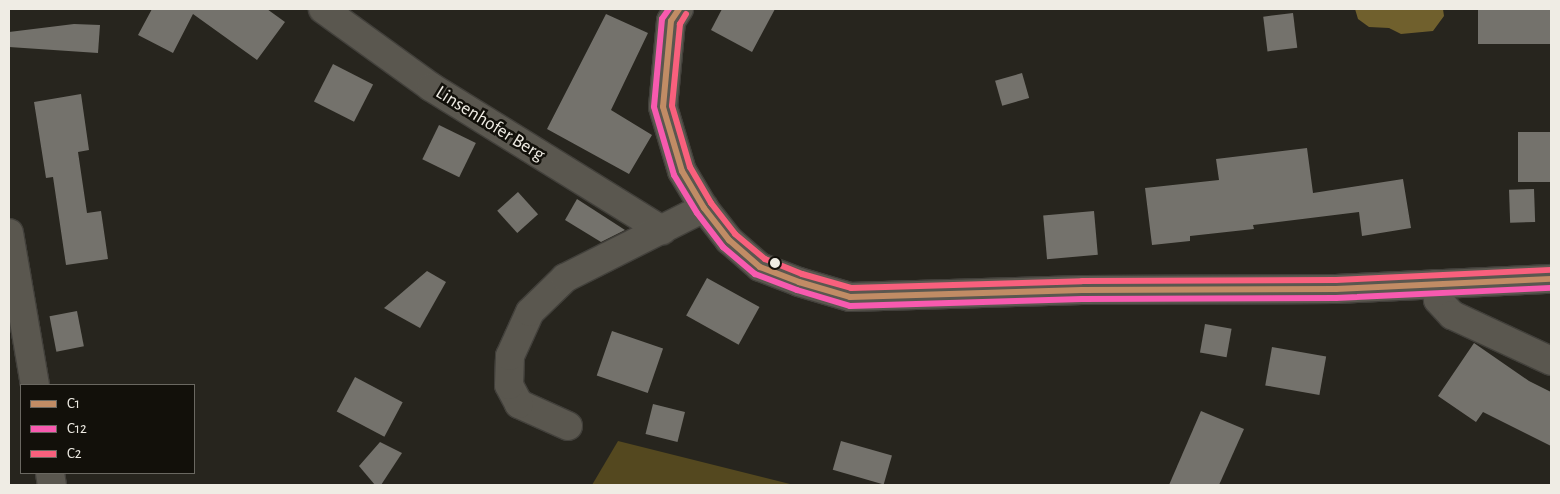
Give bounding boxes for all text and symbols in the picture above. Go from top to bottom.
street label: Linsenhofer Berg [431,81,549,167]
unlabelled marker [770,258,780,268]
legend [20,384,195,474]
text: C1 [67,396,80,411]
text: C12 [67,421,87,436]
text: C2 [67,446,82,461]

